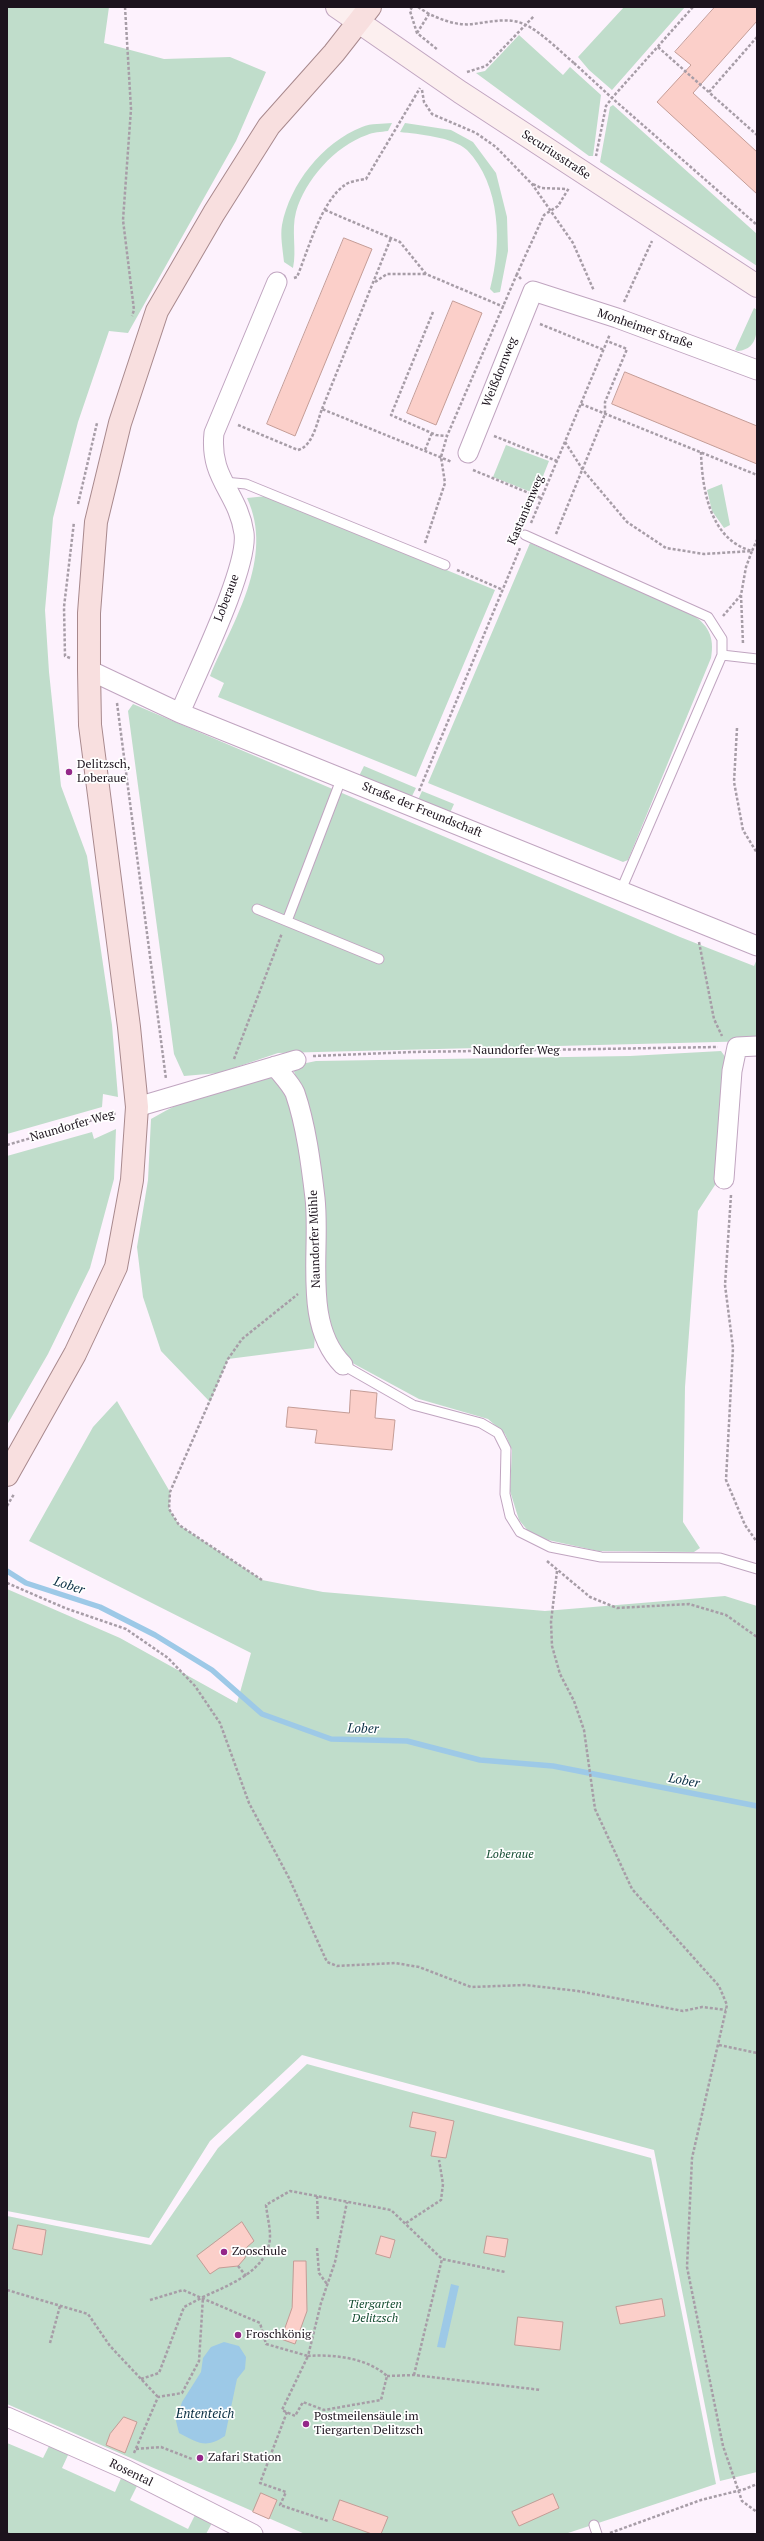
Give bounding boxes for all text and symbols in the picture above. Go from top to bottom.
street label: Securiusstraße [519,127,593,183]
street label: Monheimer Straße [595,306,695,352]
street label: Weißdornweg [480,335,520,409]
street label: Kastanienweg [505,473,547,547]
street label: Loberaue [211,572,243,624]
place label: Delitzsch, Loberaue [77,758,130,786]
marker: Delitzsch, Loberaue [64,767,74,777]
street label: Straße der Freundschaft [360,779,484,841]
street label: Naundorfer Weg [473,1044,559,1058]
street label: Naundorfer Weg [28,1107,116,1145]
street label: Naundorfer Mühle [306,1190,324,1288]
water label: Lober [52,1574,86,1598]
water label: Lober [347,1721,379,1737]
water label: Lober [667,1770,701,1792]
park label: Loberaue [486,1848,534,1862]
place label: Zooschule [232,2245,287,2259]
marker: Zooschule [219,2247,229,2257]
park label: Tiergarten Delitzsch [348,2298,402,2326]
place label: Froschkönig [246,2328,311,2342]
marker: Froschkönig [233,2330,243,2340]
water label: Ententeich [176,2406,234,2422]
place label: Postmeilensäule im Tiergarten Delitzsch [314,2410,423,2438]
marker: Postmeilensäule im Tiergarten Delitzsch [301,2419,311,2429]
place label: Zafari Station [208,2451,281,2465]
marker: Zafari Station [195,2453,205,2463]
street label: Rosental [107,2456,155,2490]

